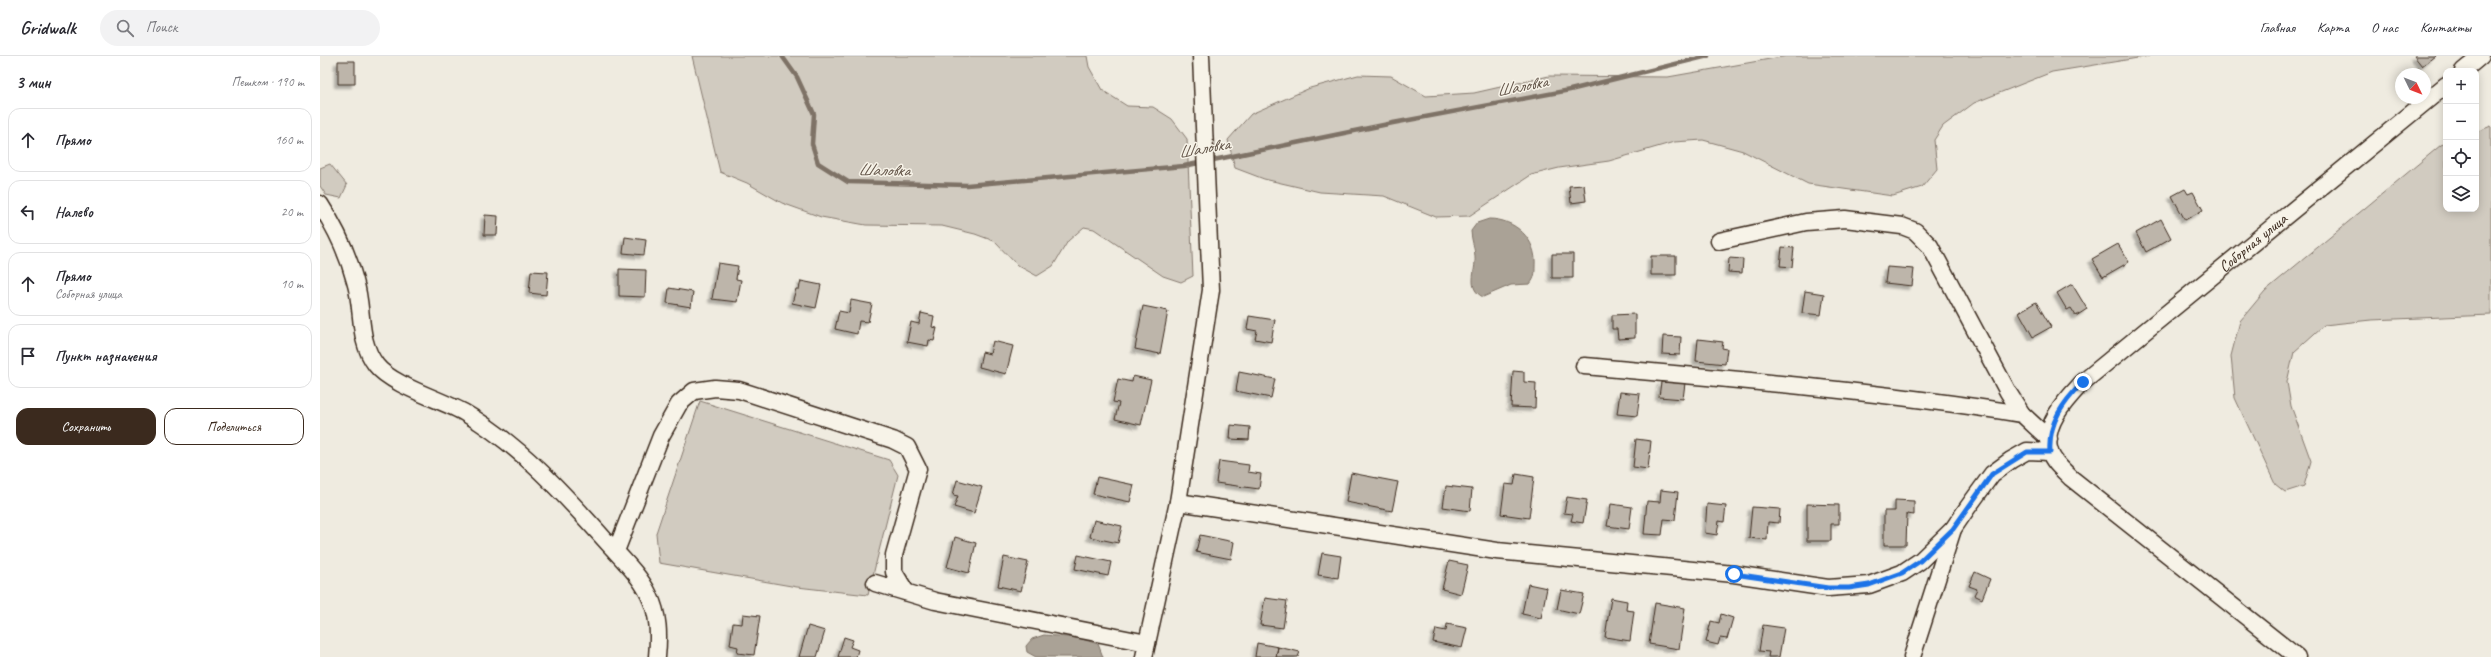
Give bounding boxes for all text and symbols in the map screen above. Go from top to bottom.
search box [100,10,380,46]
text: Gridwalk [20,16,76,40]
icon: search [114,17,136,39]
text: Поиск [146,18,177,37]
text: Главная [2260,19,2295,36]
text: Карта [2317,19,2349,36]
text: О нас [2371,19,2398,36]
text: Контакты [2420,19,2471,36]
north arrow [2395,68,2431,104]
map controls [2443,68,2479,212]
button: + [2443,68,2479,104]
water label: Шаловка [1495,70,1551,101]
text: 3 мин [16,72,51,93]
text: Пешком · 190 m [231,74,304,90]
button: − [2443,104,2479,140]
icon: ahead [17,129,39,151]
text: Прямо [55,131,91,150]
text: 160 m [275,132,303,148]
water label: Шаловка [1177,133,1233,163]
button: locate [2443,140,2479,176]
water label: Шаловка [858,159,912,181]
button: layers [2443,176,2479,212]
icon: left [17,201,39,223]
text: Налево [55,203,93,222]
text: 20 m [281,204,303,220]
street label: Соборная улица [2215,208,2292,277]
text: Прямо [55,267,91,286]
icon: ahead [17,273,39,295]
text: 10 m [281,276,303,292]
text: Соборная улица [55,286,122,302]
icon: arrive [17,345,39,367]
text: Пункт назначения [55,347,157,366]
route end [2074,373,2092,391]
button: Сохранить [16,408,156,445]
button: Поделиться [164,408,304,445]
route start [1725,565,1743,583]

